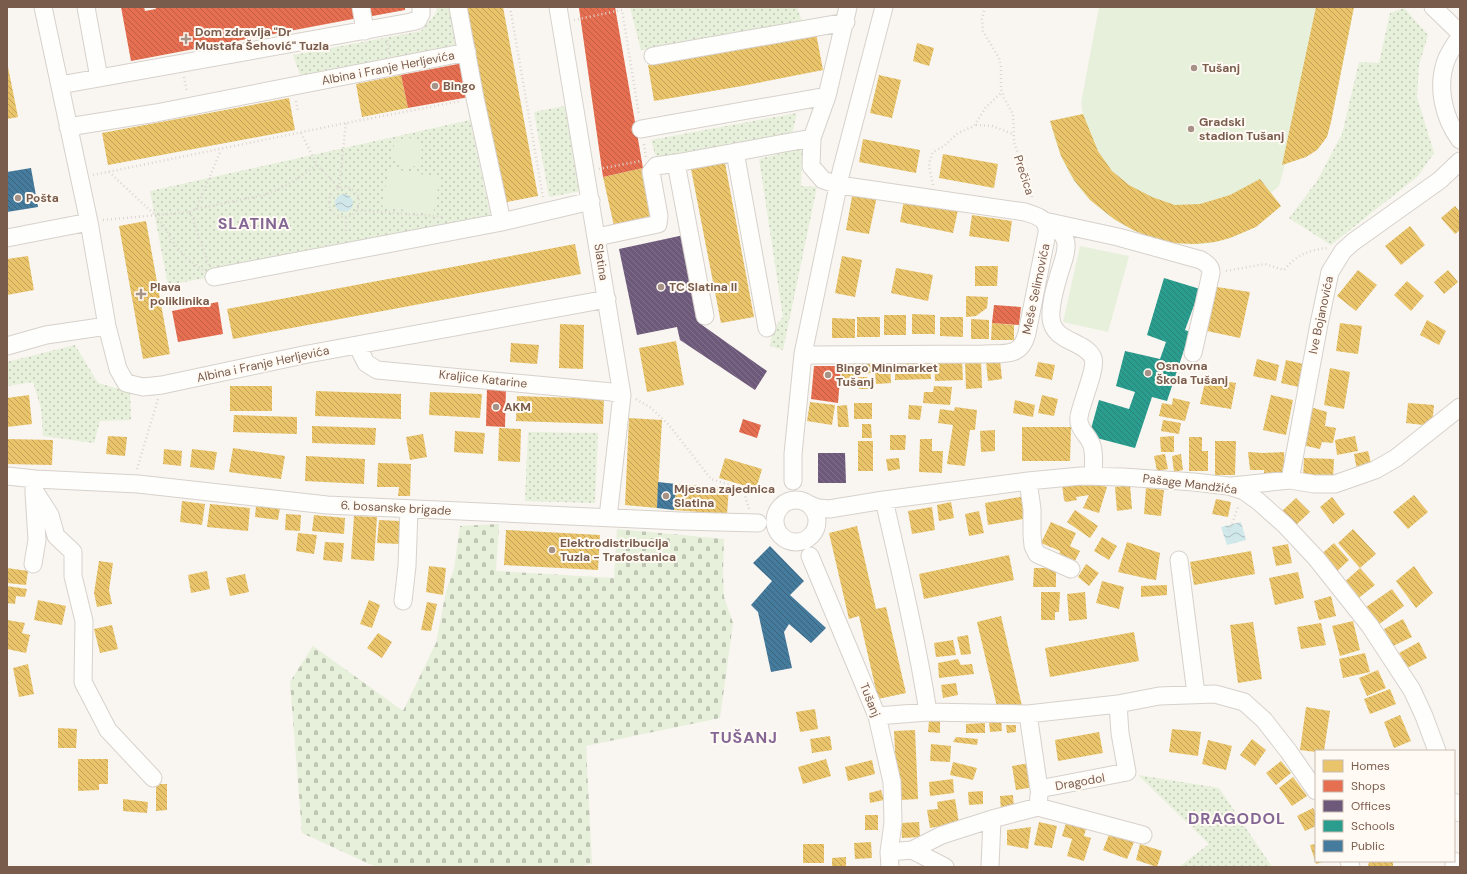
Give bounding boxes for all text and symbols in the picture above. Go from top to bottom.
place label: Dom zdravlja "Dr Mustafa Šehović" Tuzla [195,24,329,54]
marker: Dom zdravlja "Dr Mustafa Šehović" Tuzla [180,33,192,45]
street label: Albina i Franje Herljevića [320,47,456,89]
place label: Tušanj [1202,60,1240,76]
marker: Tušanj [1189,63,1199,73]
place label: Bingo [443,78,476,94]
marker: Bingo [430,81,440,91]
place label: Gradski stadion Tušanj [1199,114,1284,144]
marker: Gradski stadion Tušanj [1186,124,1196,134]
street label: Prečica [1010,153,1038,197]
place label: Pošta [26,190,59,206]
marker: Pošta [13,193,23,203]
district label: SLATINA [218,213,290,234]
street label: Slatina [590,242,612,282]
street label: Meše Selimovića [1019,242,1053,336]
street label: Ive Bojanovića [1305,275,1337,355]
place label: Plava poliklinika [150,279,210,309]
place label: TC Slatina II [669,279,737,295]
marker: TC Slatina II [656,282,666,292]
marker: Plava poliklinika [135,288,147,300]
street label: Albina i Franje Herljevića [195,342,331,386]
place label: Osnovna Škola Tušanj [1156,358,1228,388]
place label: Bingo Minimarket Tušanj [836,360,938,390]
street label: Kraljice Katarine [438,366,528,392]
marker: Osnovna Škola Tušanj [1143,368,1153,378]
marker: Bingo Minimarket Tušanj [823,370,833,380]
place label: AKM [504,399,531,415]
marker: AKM [491,402,501,412]
street label: Pašage Mandžića [1142,470,1238,498]
place label: Mjesna zajednica Slatina [674,481,775,511]
marker: Mjesna zajednica Slatina [661,491,671,501]
street label: 6. bosanske brigade [340,497,452,519]
place label: Elektrodistribucija Tuzla - Trafostanica [560,535,676,565]
marker: Elektrodistribucija Tuzla - Trafostanica [547,545,557,555]
street label: Tušanj [856,681,884,719]
district label: TUŠANJ [710,727,778,748]
legend [1315,750,1455,862]
text: Homes [1351,758,1390,774]
street label: Dragodol [1054,770,1106,794]
text: Shops [1351,778,1386,794]
text: Offices [1351,798,1391,814]
district label: DRAGODOL [1188,808,1286,829]
text: Schools [1351,818,1395,834]
text: Public [1351,838,1385,854]

